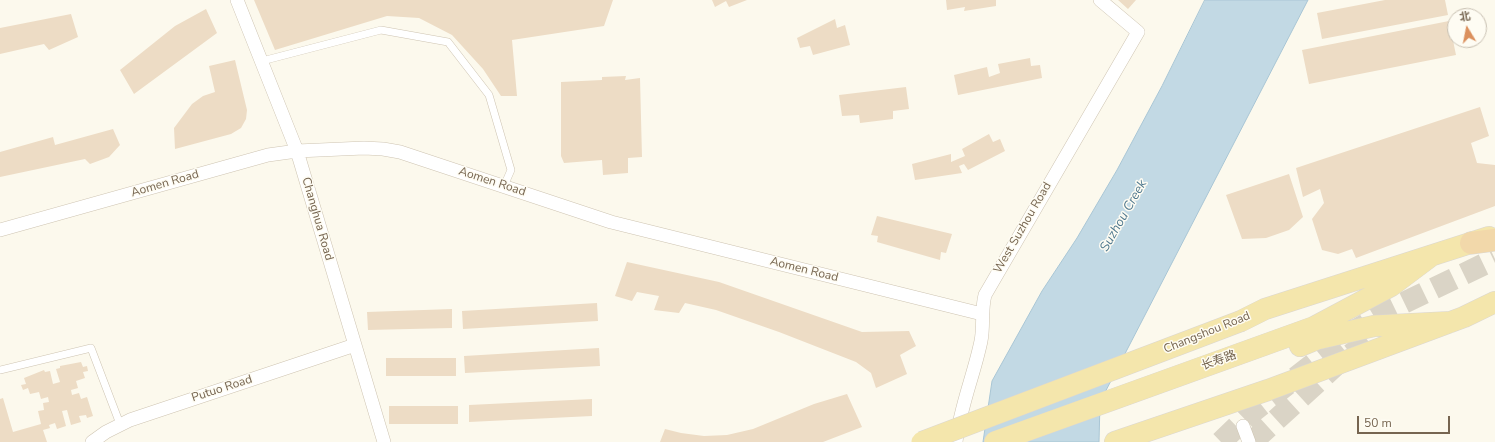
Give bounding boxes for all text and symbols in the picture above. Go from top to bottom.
north arrow [1447,8,1487,48]
text: 北 [1458,8,1472,25]
street label: Aomen Road [457,164,527,200]
street label: Aomen Road [129,167,201,201]
street label: Changhua Road [298,176,336,262]
water label: Suzhou Creek [1097,177,1151,255]
street label: West Suzhou Road [991,180,1055,276]
street label: Aomen Road [768,255,840,285]
street label: Changshou Road [1162,309,1252,357]
street label: 长寿路 [1200,348,1238,374]
street label: Putuo Road [190,372,254,406]
scale bar [1359,408,1452,434]
text: 50 m [1364,415,1392,431]

